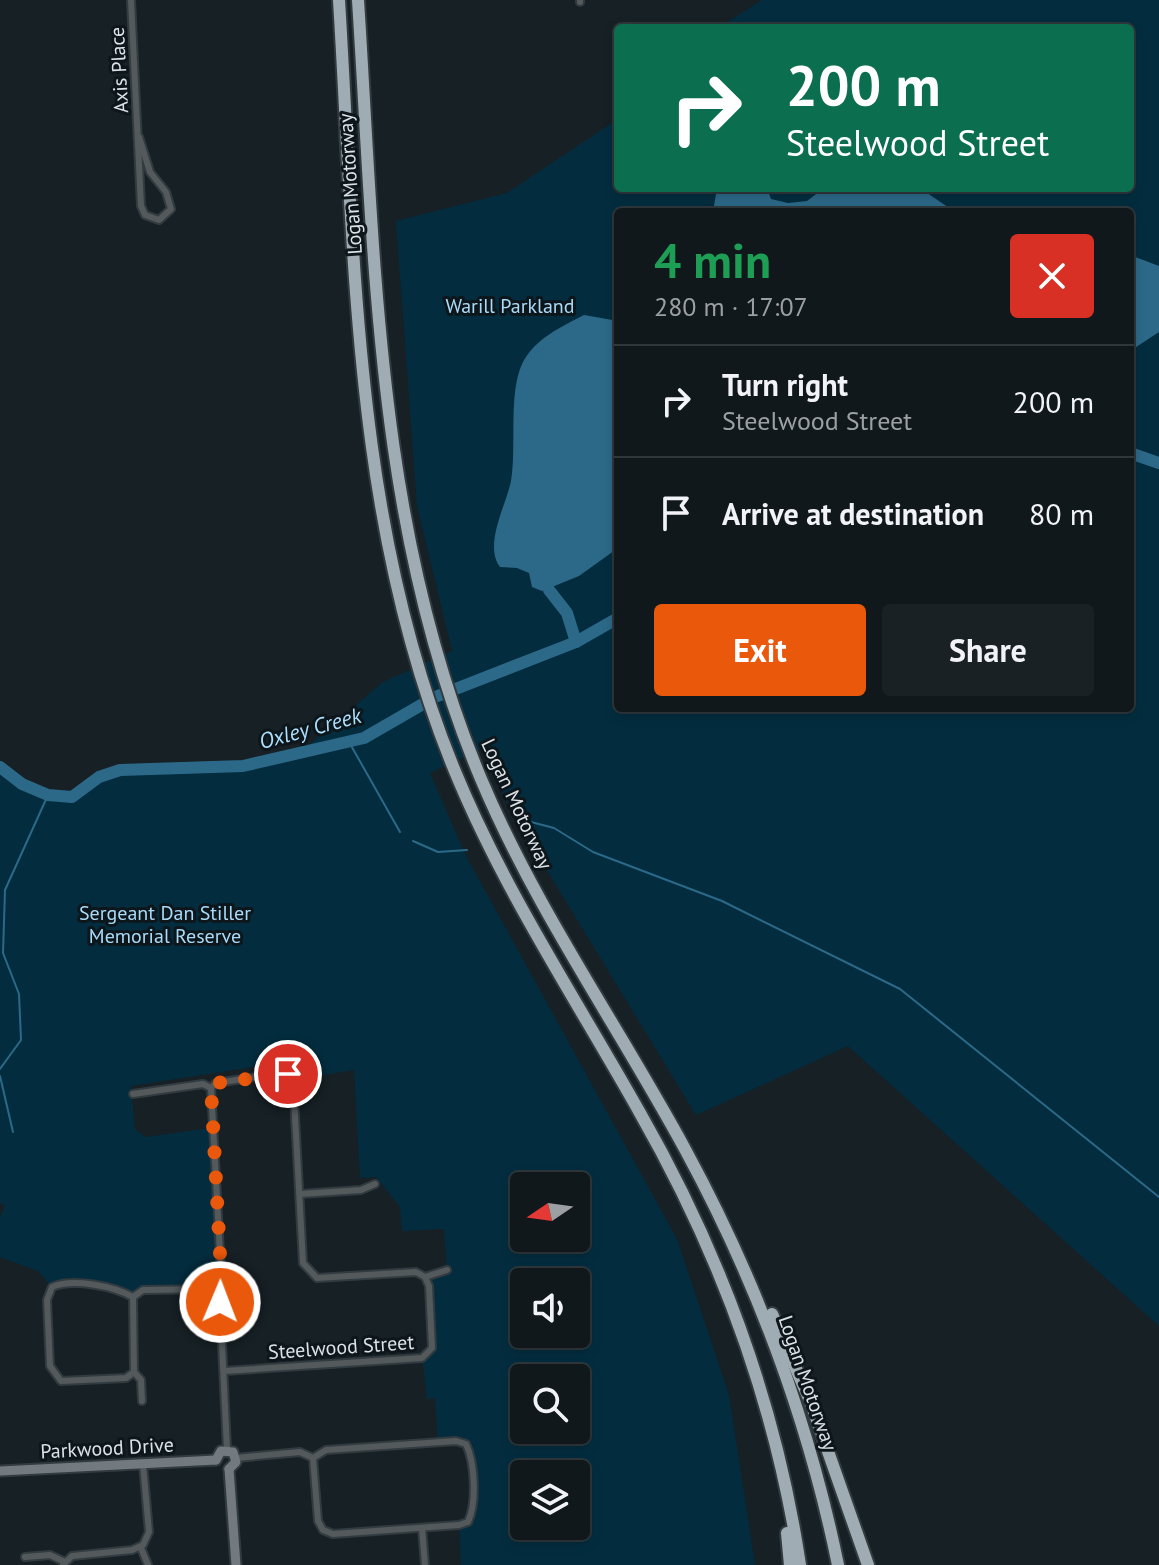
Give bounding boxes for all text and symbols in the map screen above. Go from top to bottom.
street label: Axis Place [104,26,134,114]
text: 200 m [786,49,941,121]
icon: right [654,56,758,160]
street label: Logan Motorway [332,112,368,255]
text: Steelwood Street [786,119,1049,166]
text: 4 min [654,229,771,291]
button: close [1010,234,1094,318]
text: 280 m · 17:07 [654,290,808,323]
park label: Warill Parkland [445,293,575,319]
text: Turn right [722,365,848,404]
icon: right [654,379,698,423]
text: 200 m [1013,382,1094,421]
text: Steelwood Street [722,404,912,437]
icon: arrive [654,491,698,535]
text: Arrive at destination [722,494,984,533]
text: 80 m [1029,494,1094,533]
button: Exit [654,604,866,696]
button: Share [882,604,1094,696]
water label: Oxley Creek [256,701,365,755]
street label: Logan Motorway [475,734,559,874]
park label: Sergeant Dan Stiller Memorial Reserve [79,900,251,949]
pin [254,1040,322,1108]
icon: arrive [266,1052,310,1096]
north arrow [510,1172,590,1252]
map controls [510,1172,590,1540]
position arrow [178,1260,262,1344]
button: sound [510,1268,590,1348]
street label: Logan Motorway [773,1312,844,1455]
street label: Steelwood Street [267,1329,415,1365]
button: search [510,1364,590,1444]
street label: Parkwood Drive [40,1432,174,1464]
button: layers [510,1460,590,1540]

